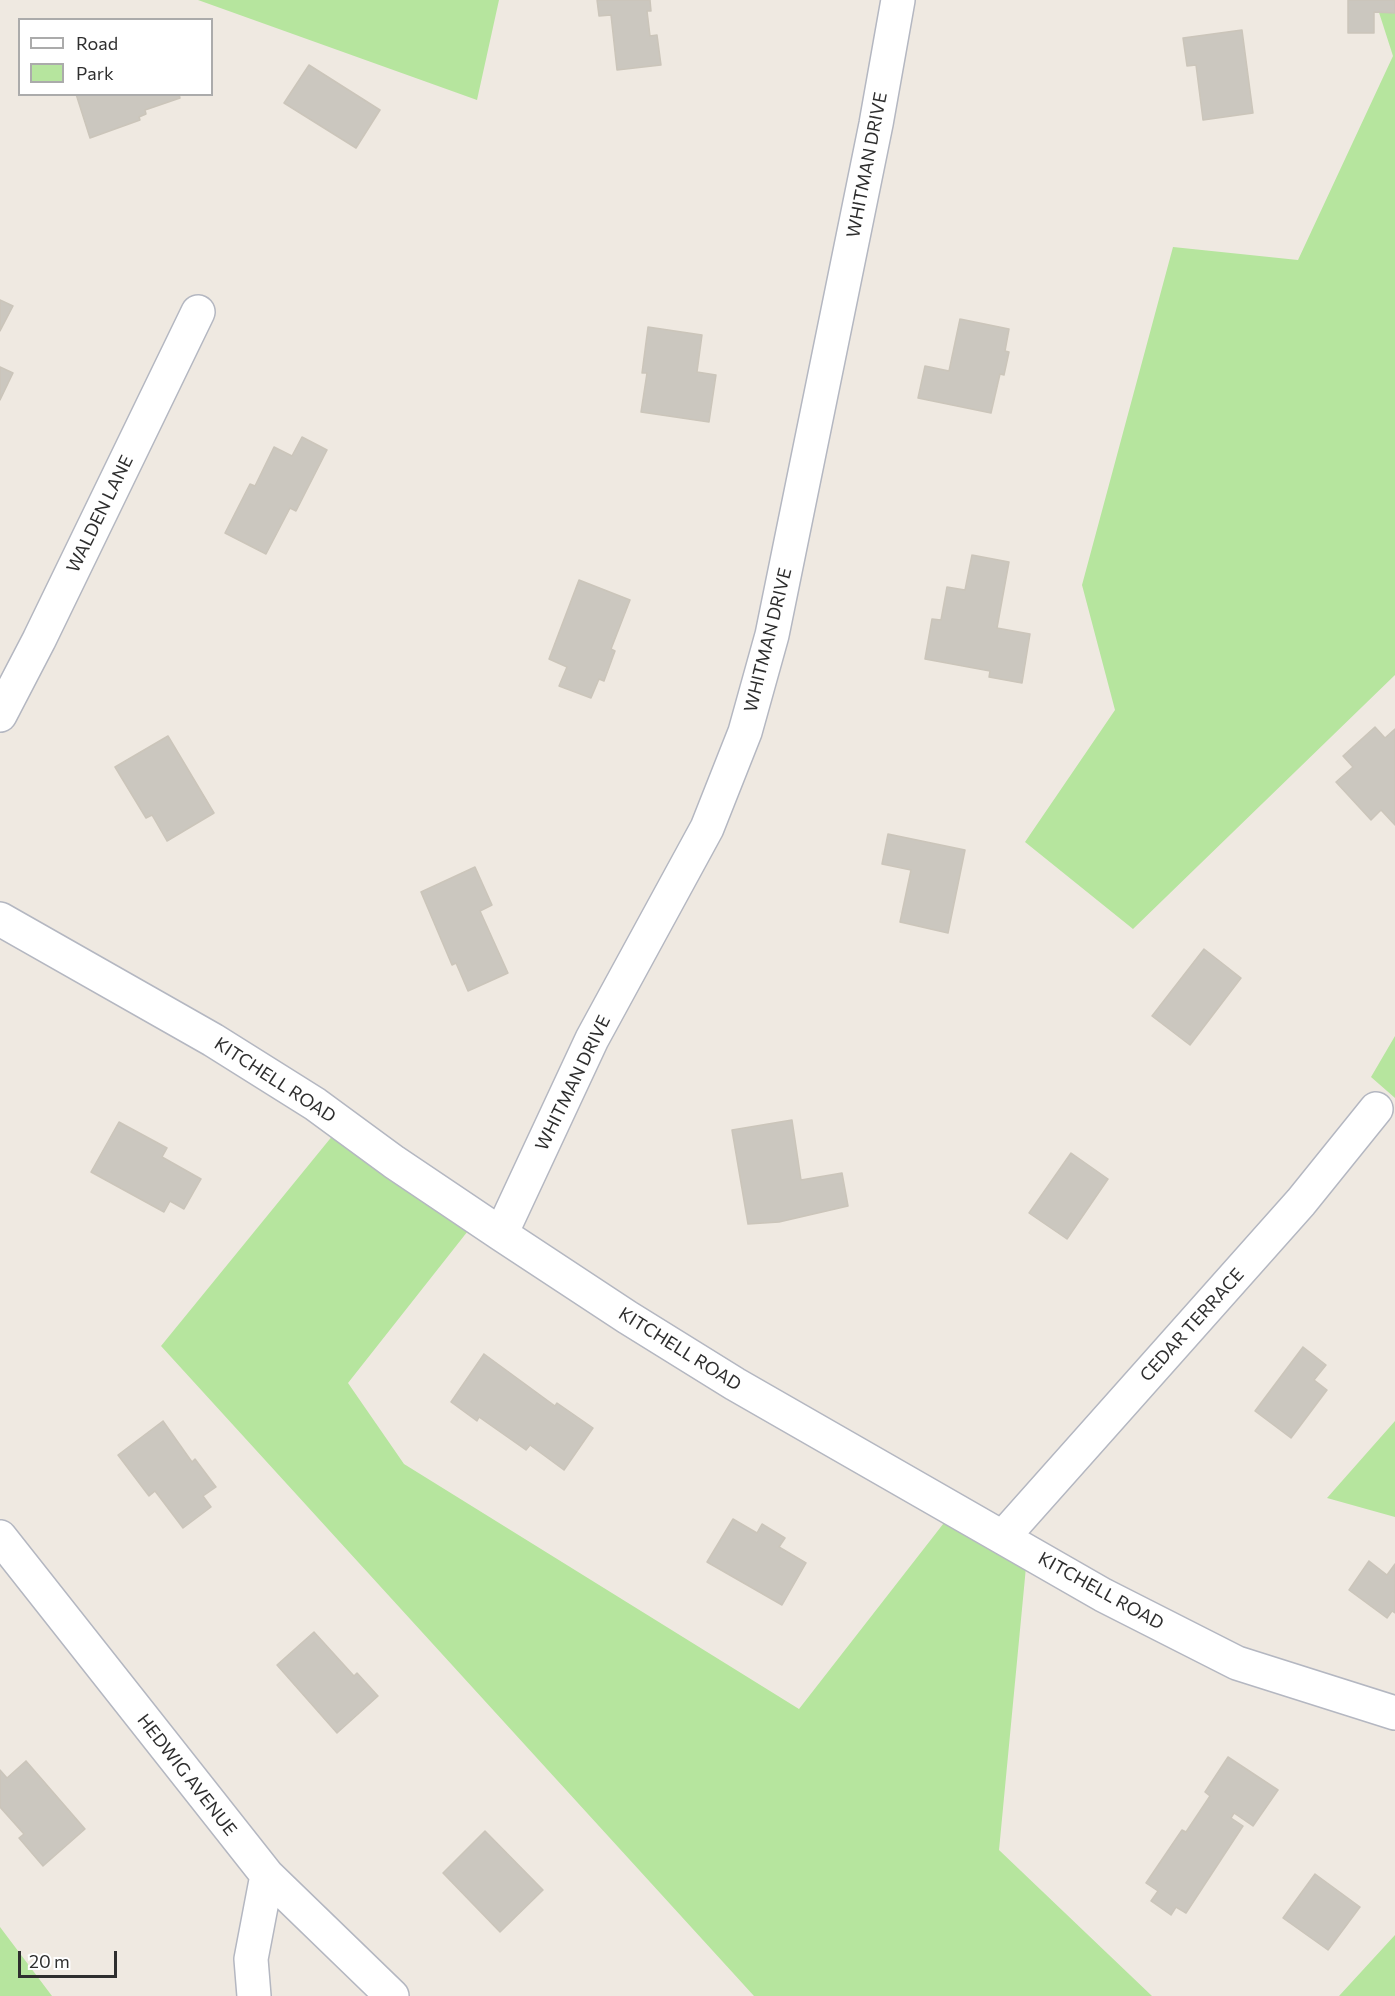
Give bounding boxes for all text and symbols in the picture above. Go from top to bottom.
legend [18,18,213,96]
text: Road [76,32,118,54]
text: Park [76,62,114,84]
street label: WHITMAN DRIVE [842,90,892,240]
street label: WALDEN LANE [62,452,138,576]
street label: WHITMAN DRIVE [740,566,796,714]
street label: WHITMAN DRIVE [531,1012,615,1154]
street label: KITCHELL ROAD [210,1033,340,1127]
street label: CEDAR TERRACE [1135,1264,1249,1386]
street label: KITCHELL ROAD [615,1303,745,1395]
street label: KITCHELL ROAD [1034,1548,1168,1634]
street label: HEDWIG AVENUE [133,1710,241,1840]
scale bar [21,1939,120,1977]
text: 20 m [29,1950,70,1972]

